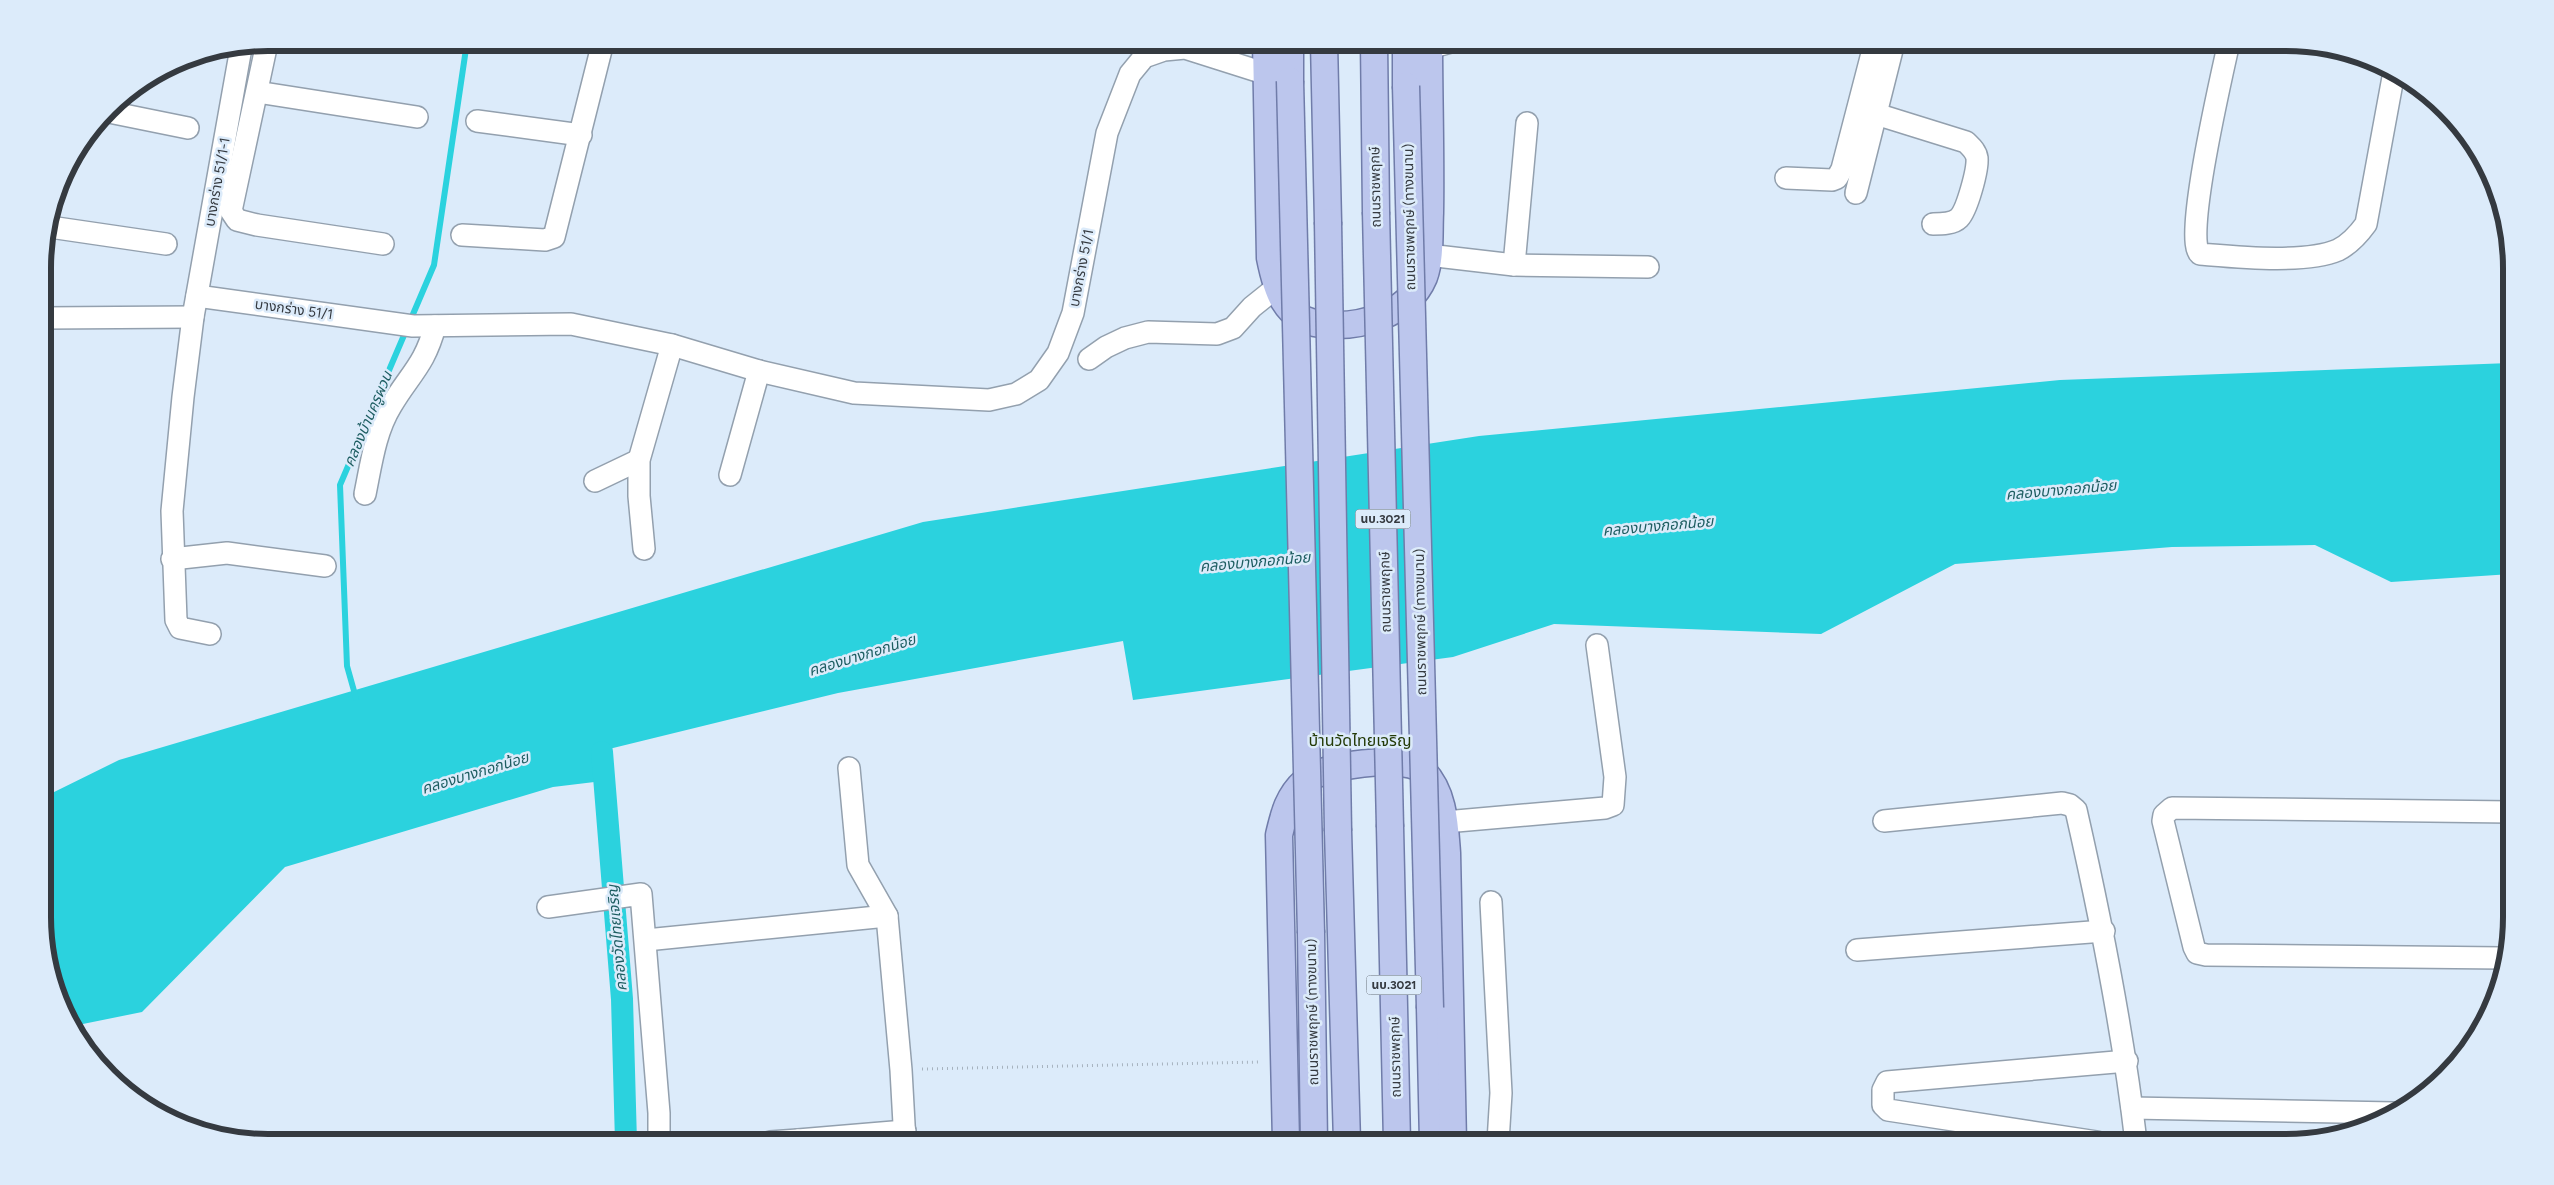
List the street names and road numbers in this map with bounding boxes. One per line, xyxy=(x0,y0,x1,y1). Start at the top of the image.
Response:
street label: บางกร่าง 51/1-1 xyxy=(201,136,234,228)
street label: ถนนราชพฤกษ์ (ทางขนาน) xyxy=(1400,143,1419,291)
street label: ถนนราชพฤกษ์ xyxy=(1366,146,1385,228)
street label: บางกร่าง 51/1 xyxy=(1066,228,1097,308)
street label: บางกร่าง 51/1 xyxy=(254,296,334,323)
road number: นบ.3021 xyxy=(1356,509,1410,528)
street label: ถนนราชพฤกษ์ (ทางขนาน) xyxy=(1411,548,1430,696)
street label: ถนนราชพฤกษ์ xyxy=(1376,551,1395,633)
street label: ถนนราชพฤกษ์ (ทางขนาน) xyxy=(1303,938,1322,1086)
road number: นบ.3021 xyxy=(1366,976,1422,994)
street label: ถนนราชพฤกษ์ xyxy=(1386,1016,1405,1098)

